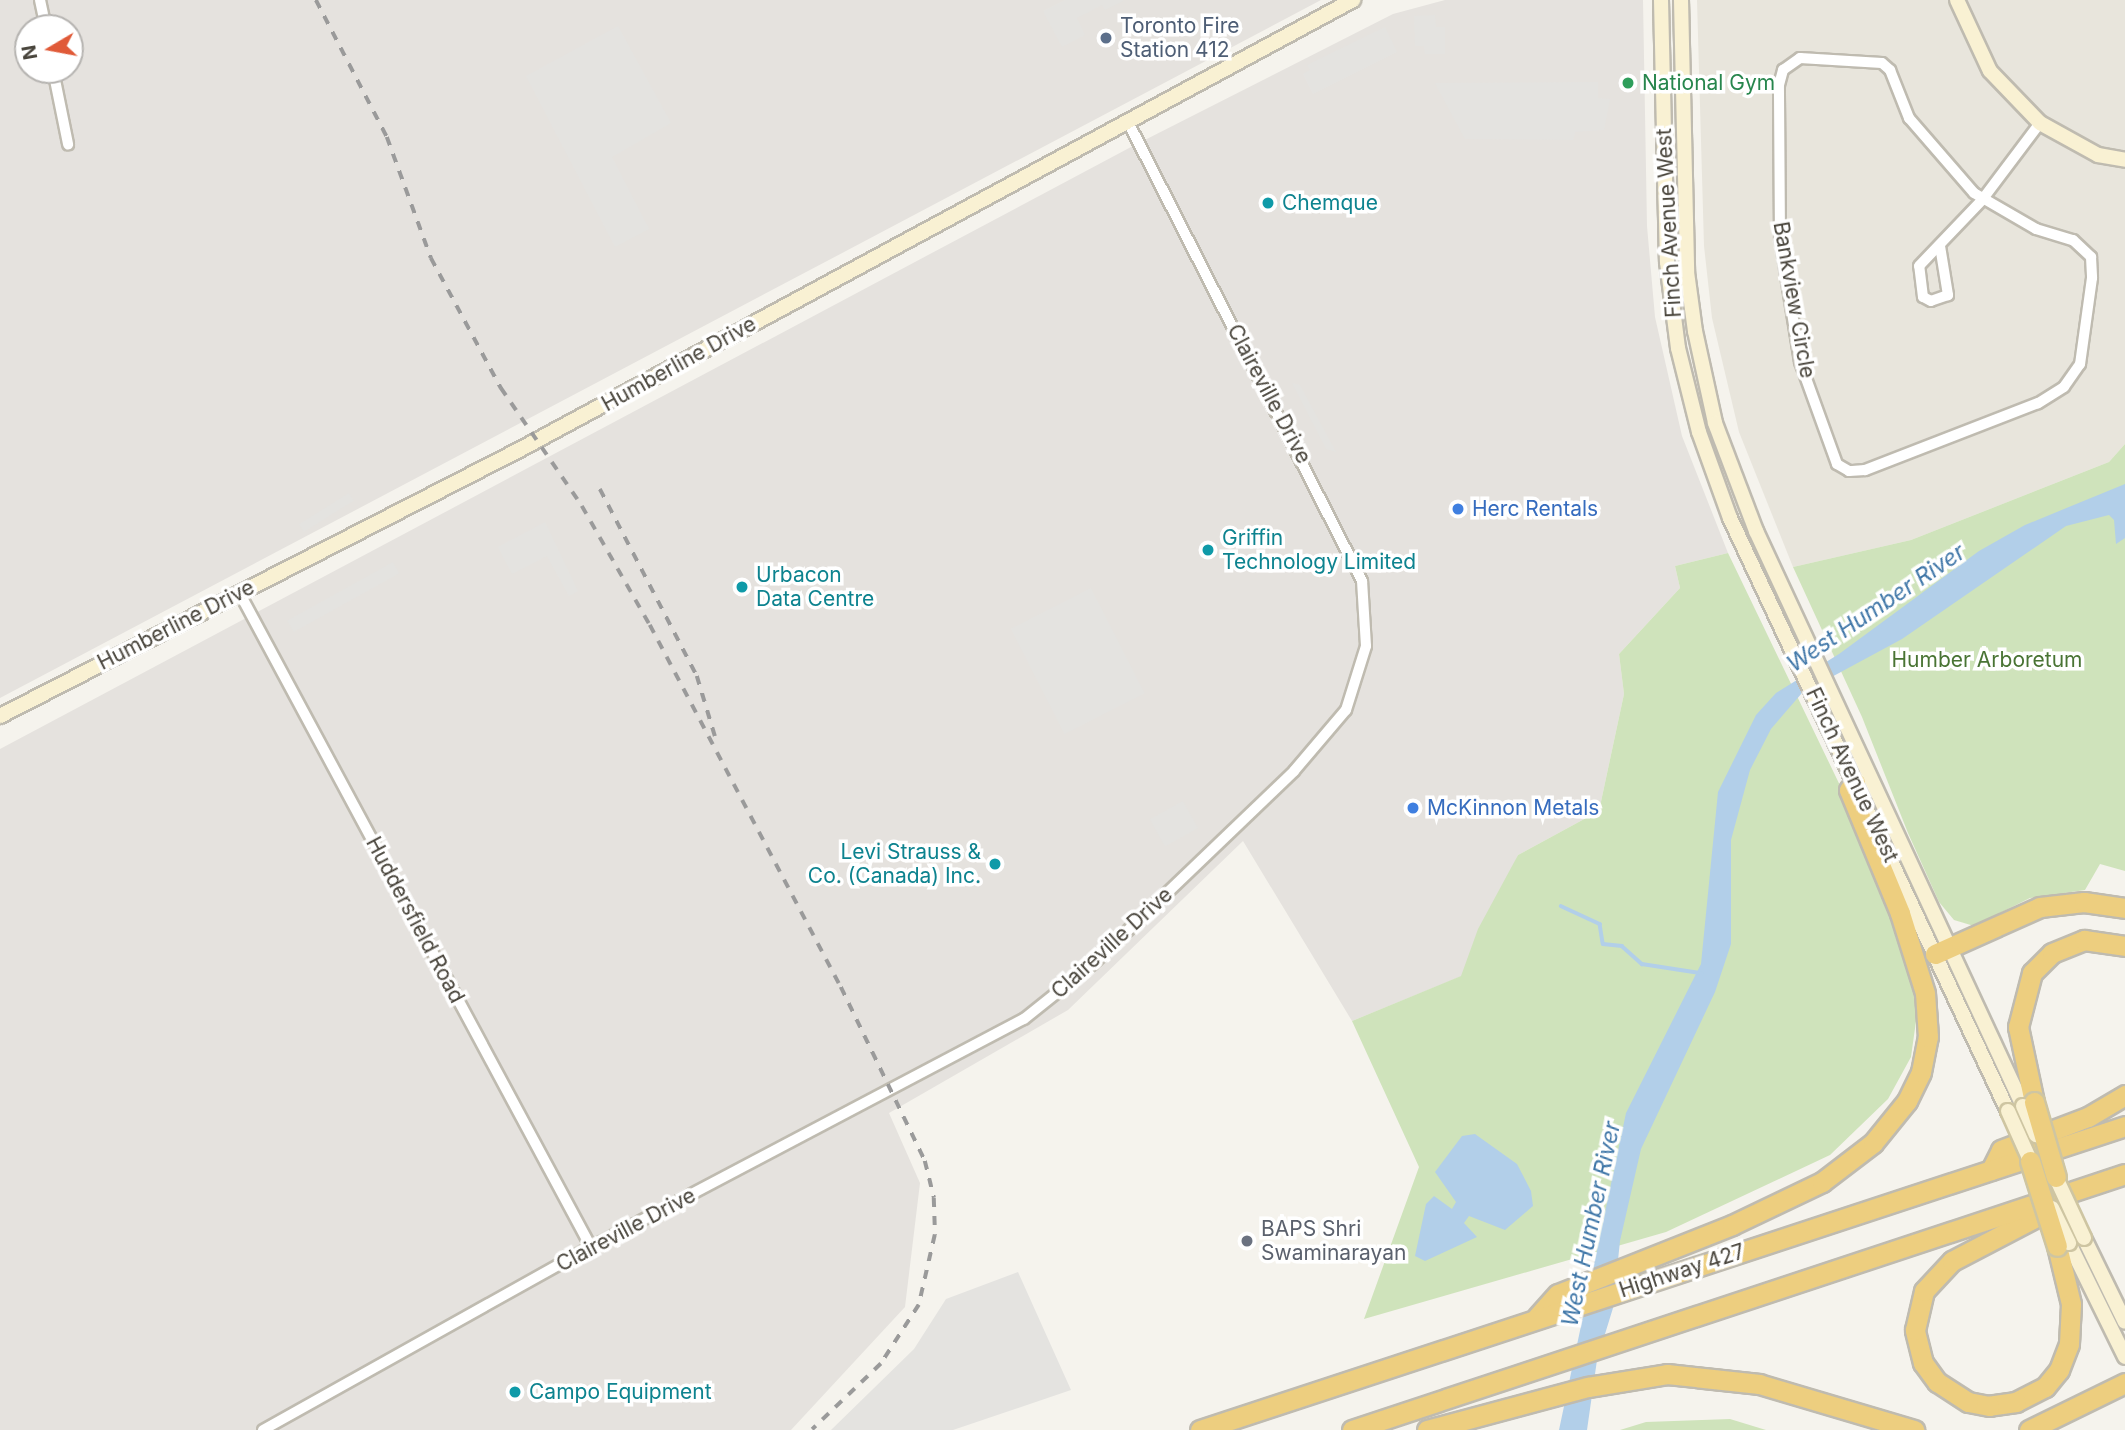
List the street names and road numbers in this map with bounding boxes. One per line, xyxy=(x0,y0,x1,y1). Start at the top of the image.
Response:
street label: Finch Avenue West xyxy=(1651,128,1687,318)
street label: Bankview Circle xyxy=(1768,220,1820,380)
street label: Humberline Drive xyxy=(597,311,761,417)
street label: Claireville Drive xyxy=(1222,320,1316,468)
street label: Humberline Drive xyxy=(93,575,259,675)
street label: Finch Avenue West xyxy=(1800,684,1904,866)
street label: Huddersfield Road xyxy=(361,833,469,1007)
street label: Claireville Drive xyxy=(1046,882,1178,1004)
street label: Claireville Drive xyxy=(552,1183,700,1277)
street label: Highway 427 xyxy=(1616,1239,1748,1303)

